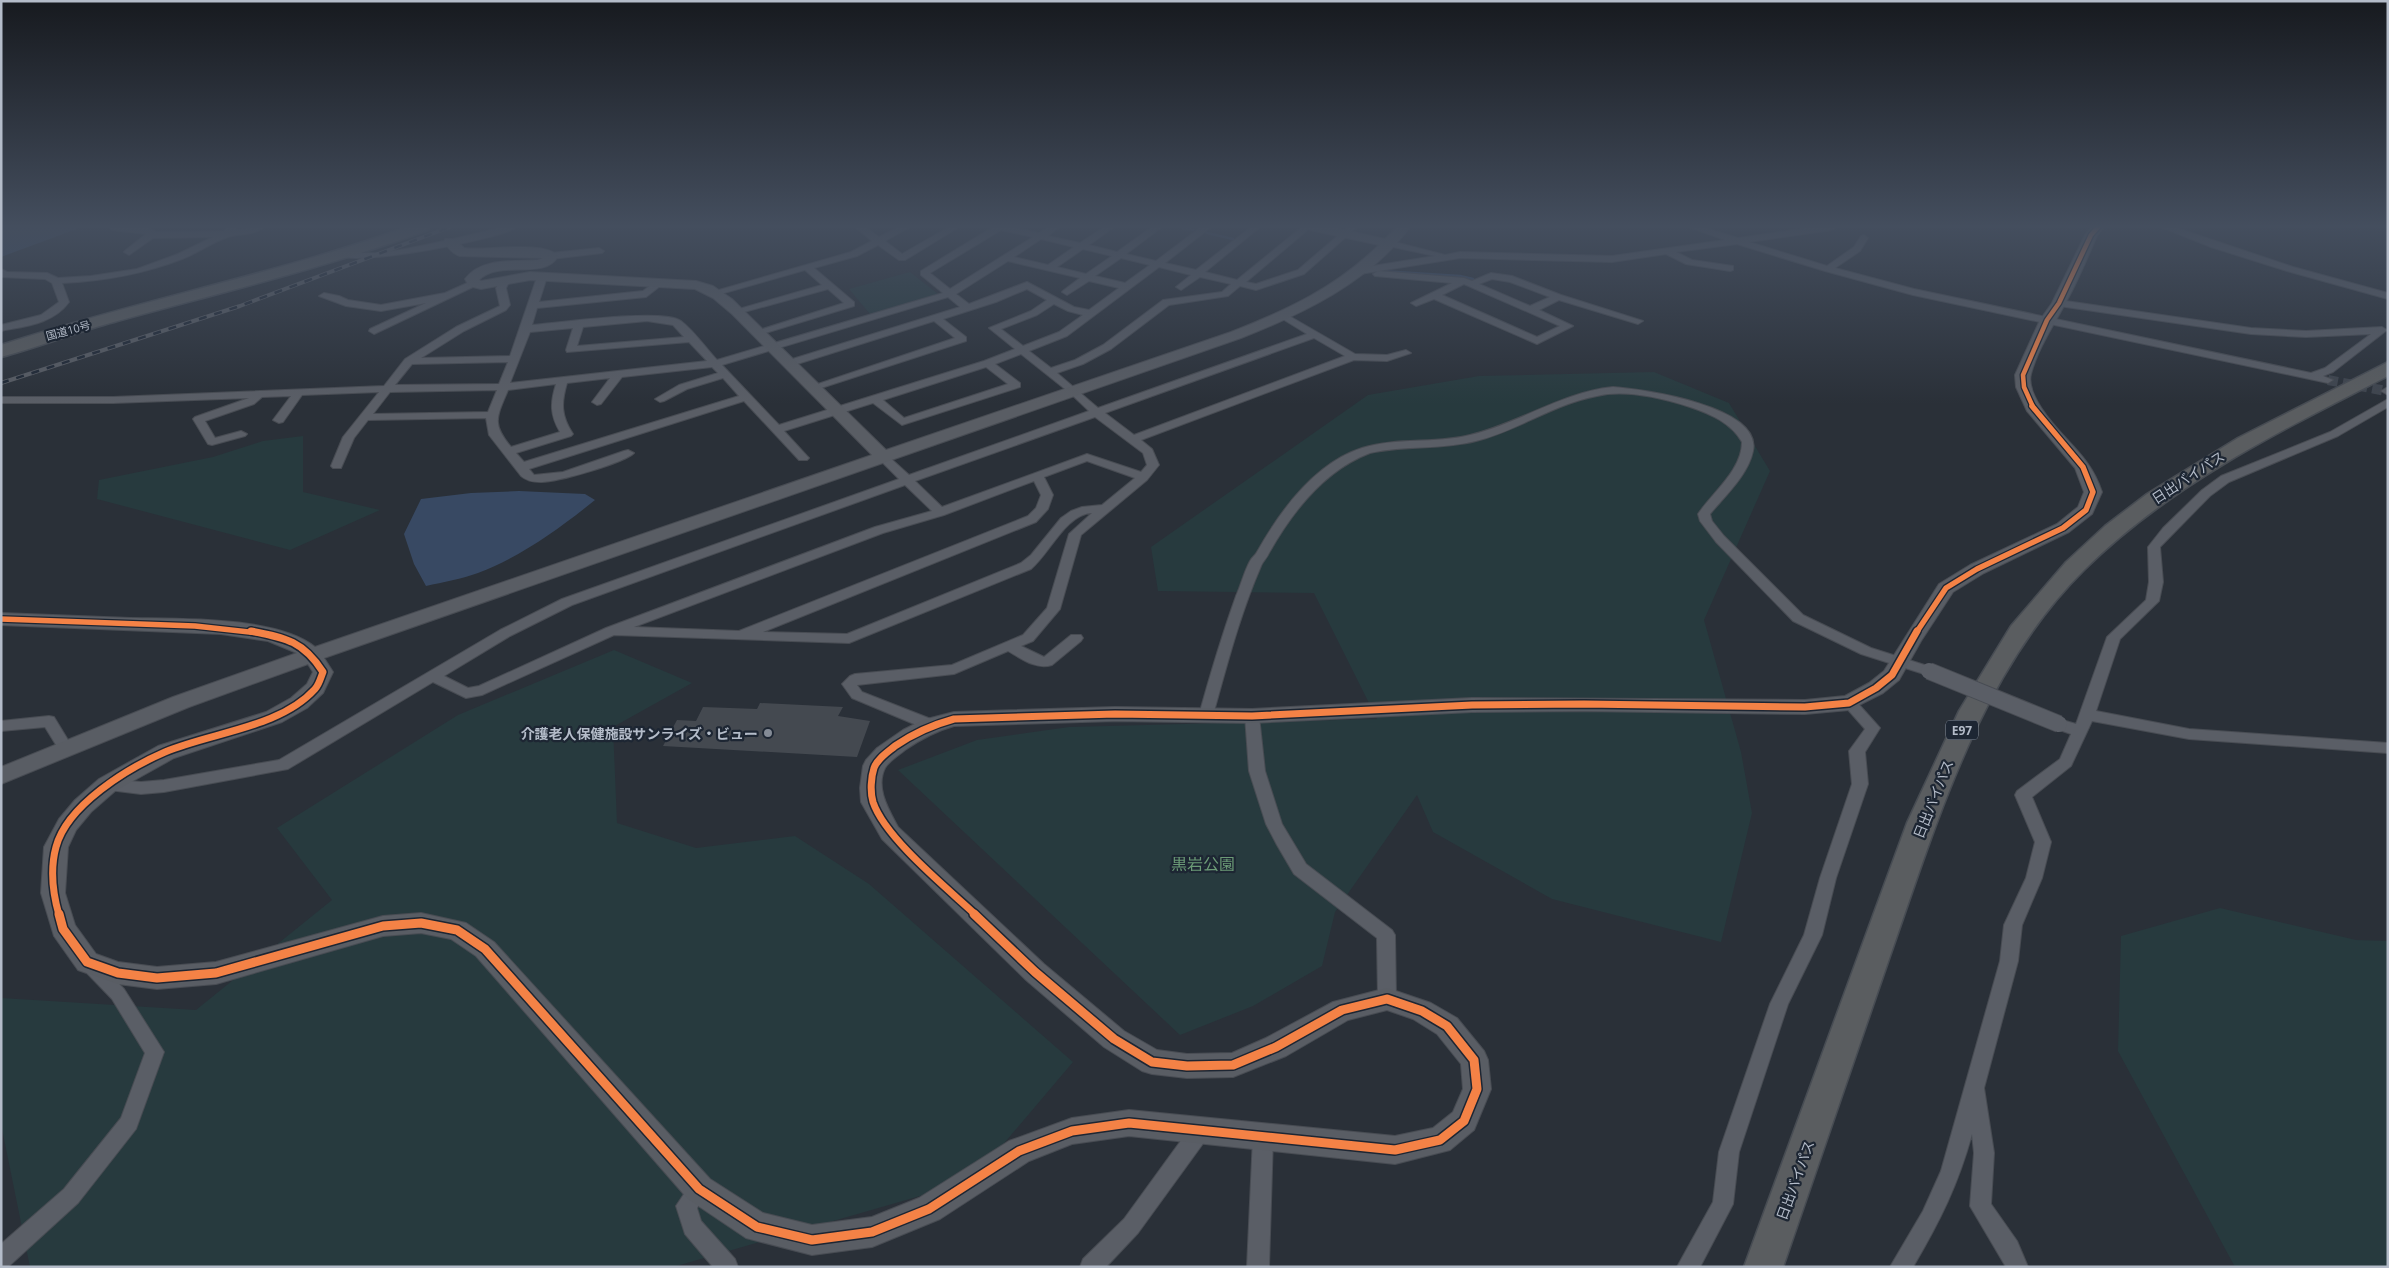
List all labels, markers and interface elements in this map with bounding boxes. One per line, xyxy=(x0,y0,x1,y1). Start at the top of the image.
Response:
street label: 国道10号 xyxy=(44,317,92,343)
street label: 日出バイパス xyxy=(2148,446,2228,508)
road number: E97 xyxy=(1946,720,1978,740)
place label: 介護老人保健施設サンライズ・ビュー xyxy=(520,724,758,743)
marker: 介護老人保健施設サンライズ・ビュー xyxy=(762,727,774,739)
street label: 日出バイパス xyxy=(1909,757,1957,841)
park label: 黒岩公園 xyxy=(1171,853,1235,875)
street label: 日出バイパス xyxy=(1772,1137,1818,1223)

